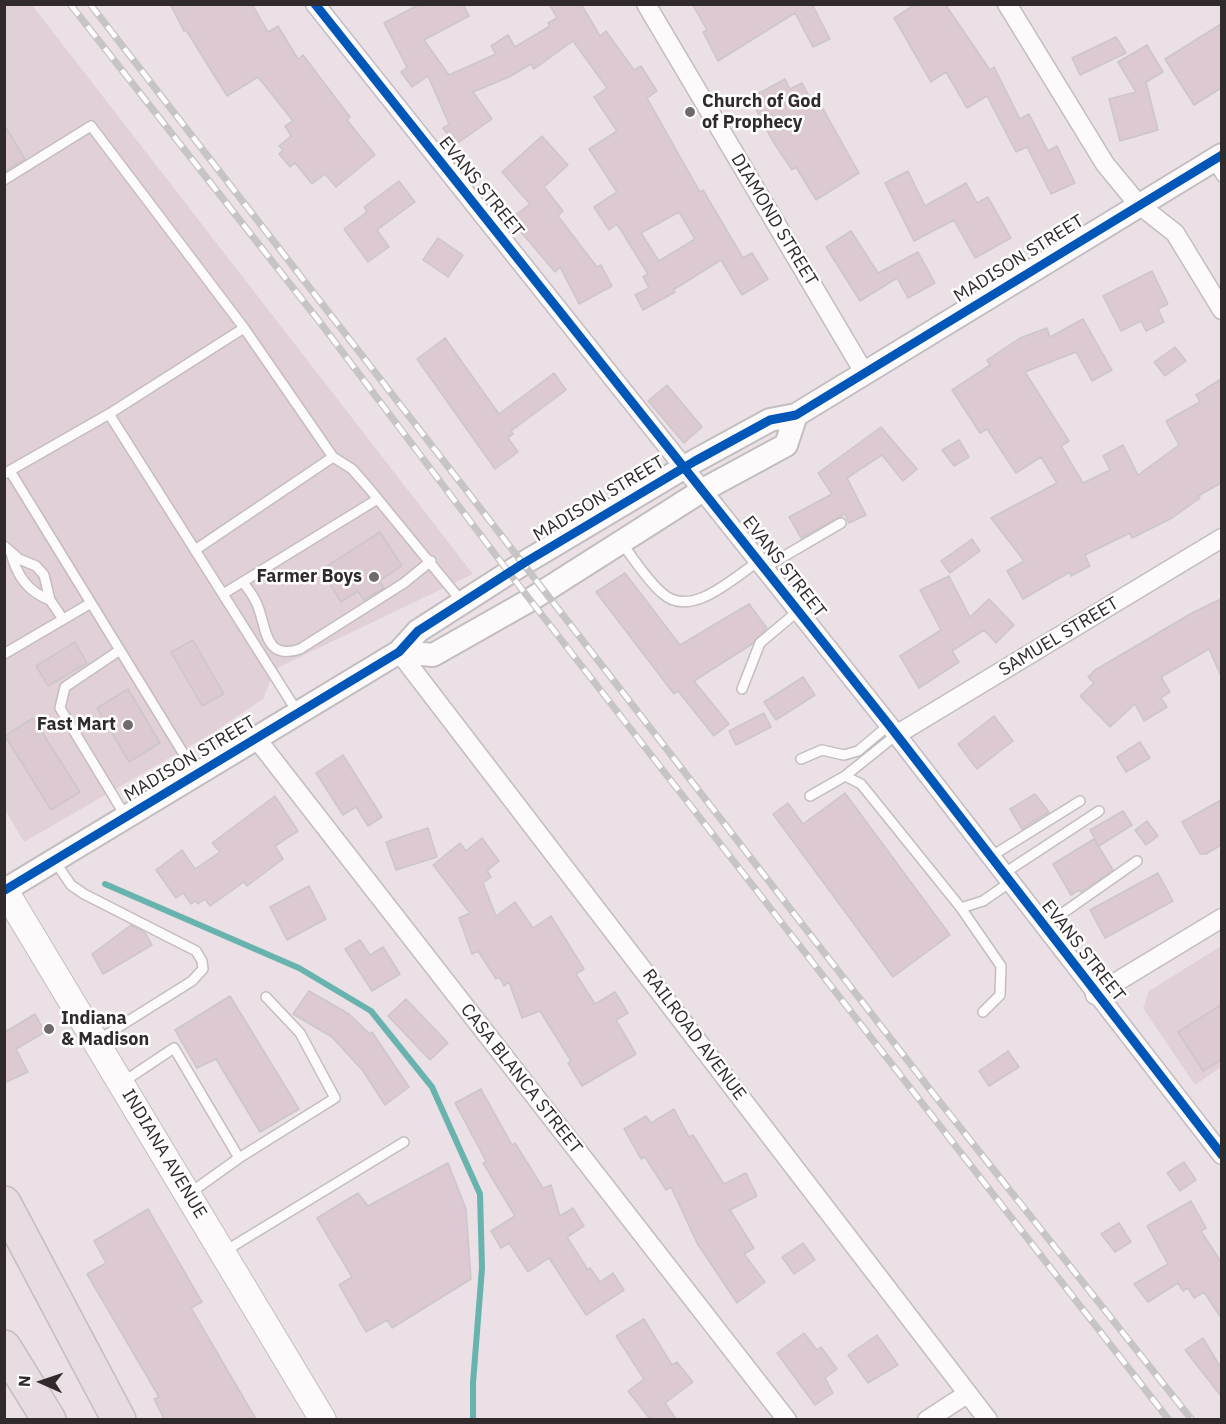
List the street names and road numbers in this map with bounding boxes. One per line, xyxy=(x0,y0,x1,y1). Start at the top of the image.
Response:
street label: EVANS STREET xyxy=(434,132,528,242)
street label: DIAMOND STREET xyxy=(726,150,822,290)
street label: MADISON STREET xyxy=(950,210,1088,308)
street label: MADISON STREET xyxy=(530,451,668,547)
street label: EVANS STREET xyxy=(738,512,830,622)
street label: SAMUEL STREET xyxy=(995,593,1123,681)
street label: MADISON STREET xyxy=(121,711,259,807)
street label: EVANS STREET xyxy=(1037,896,1129,1006)
street label: RAILROAD AVENUE xyxy=(638,965,750,1105)
street label: CASA BLANCA STREET xyxy=(456,1000,586,1158)
street label: INDIANA AVENUE xyxy=(117,1085,211,1223)

